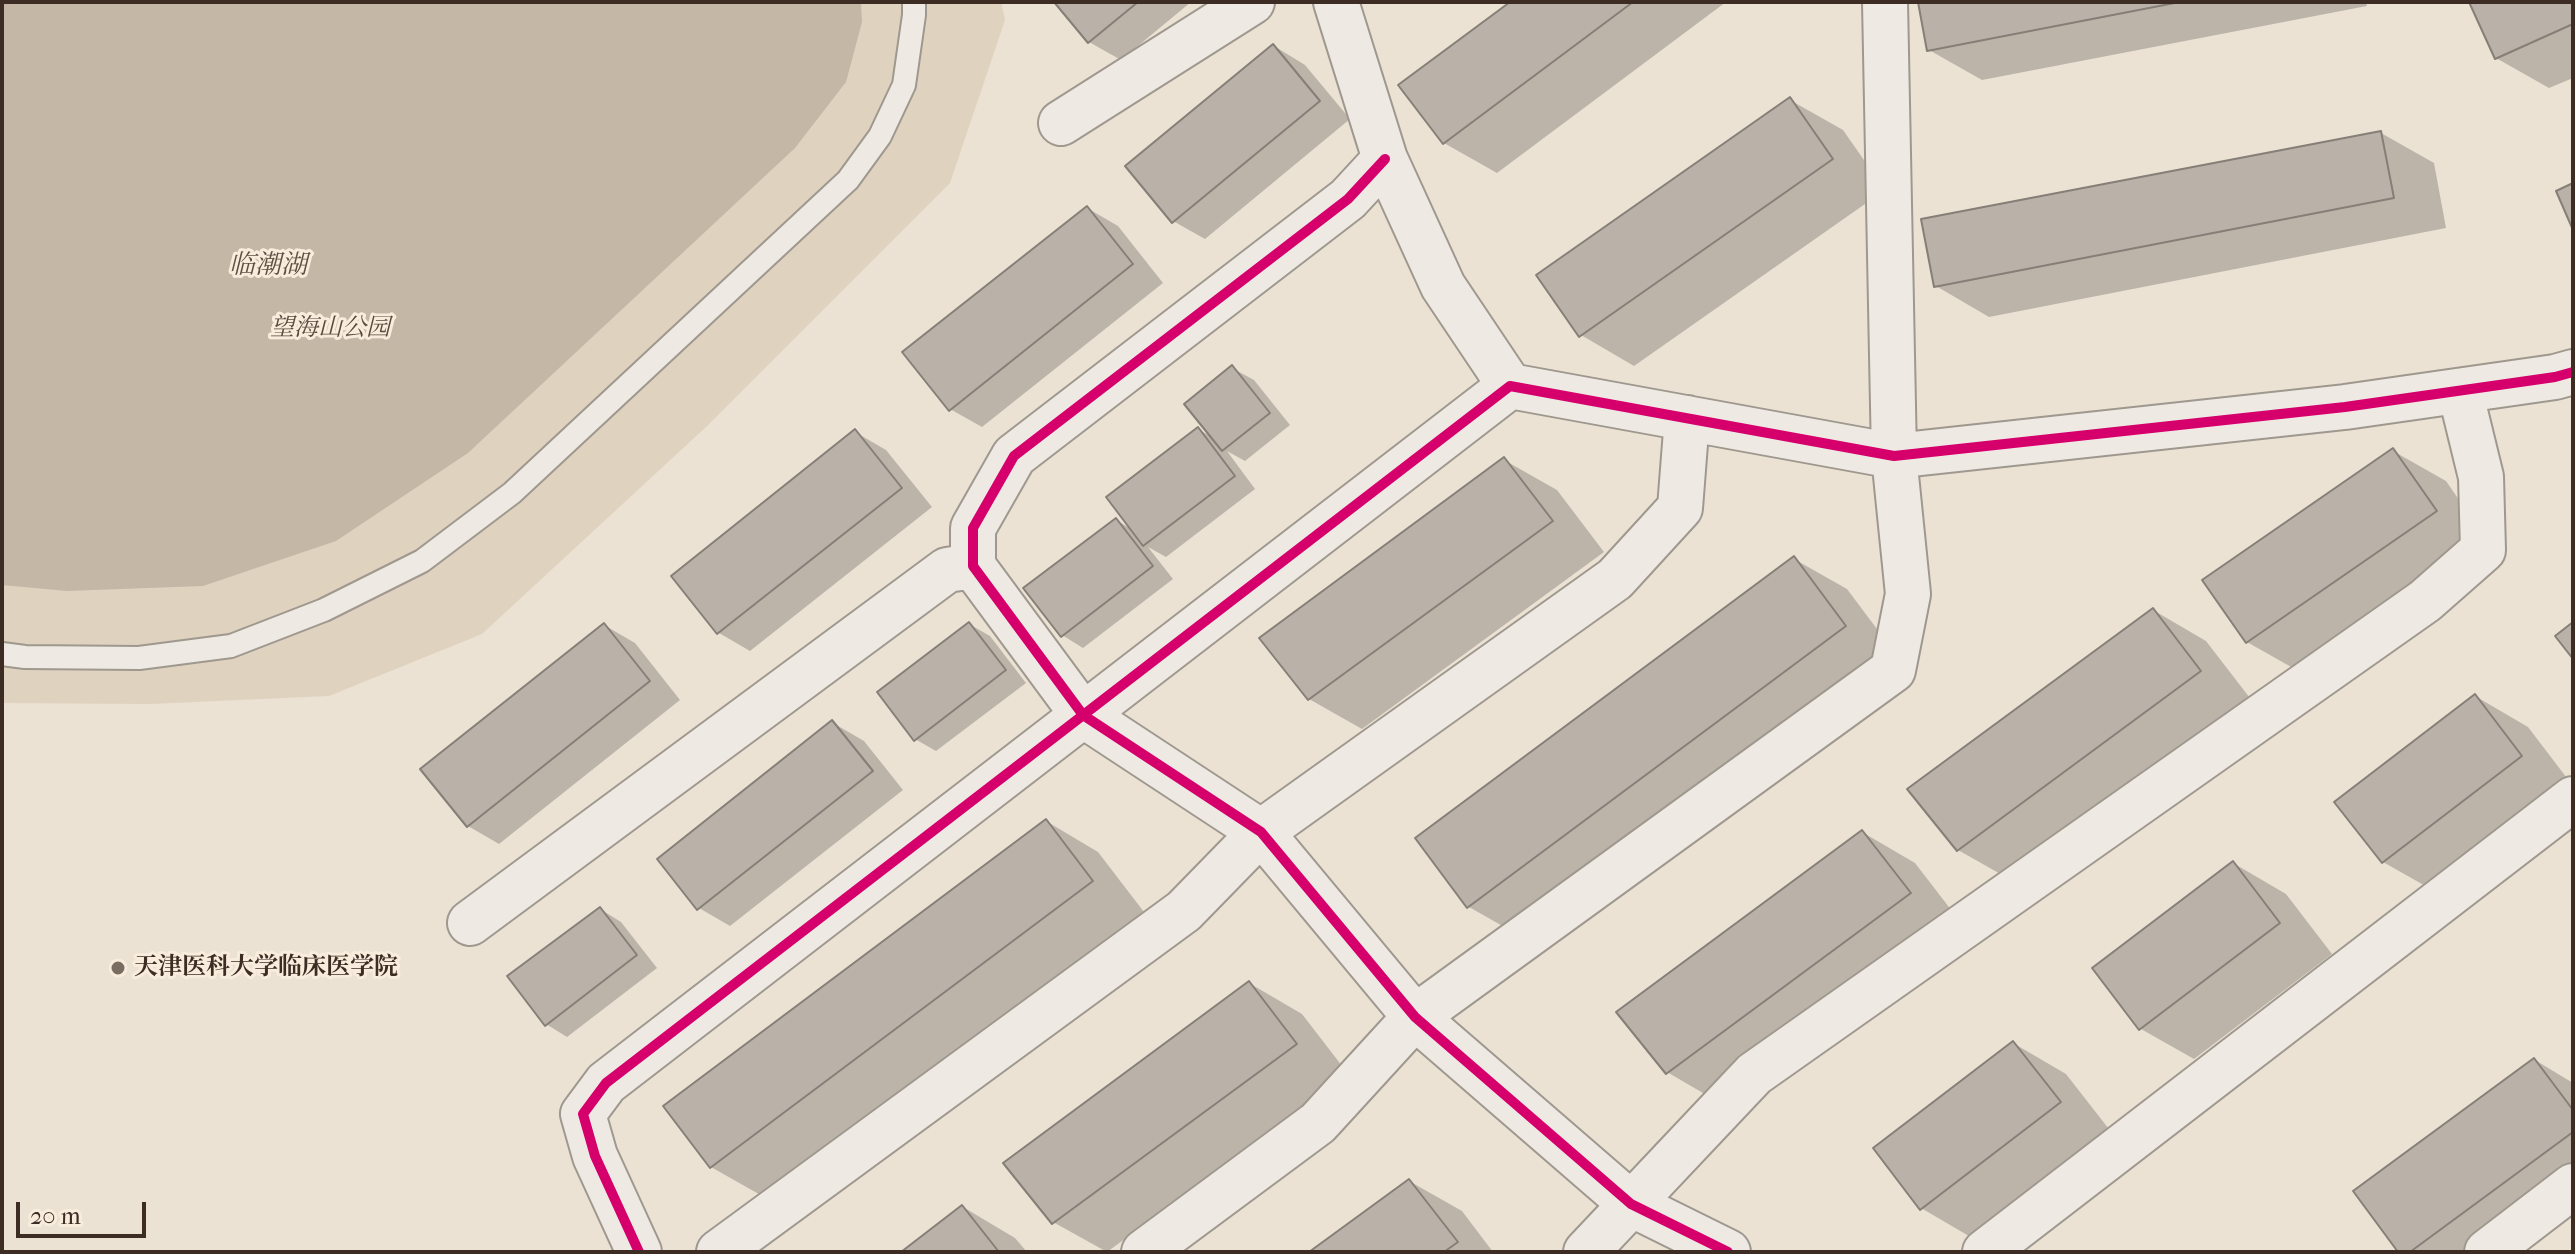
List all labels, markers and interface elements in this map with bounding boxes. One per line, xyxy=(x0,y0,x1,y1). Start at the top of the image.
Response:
water label: 临潮湖 xyxy=(229,251,307,283)
park label: 望海山公园 xyxy=(270,315,390,343)
place label: 天津医科大学临床医学院 xyxy=(134,954,398,982)
marker: 天津医科大学临床医学院 xyxy=(109,959,127,977)
scale bar xyxy=(20,1186,150,1236)
text: 20 m xyxy=(30,1202,81,1230)

